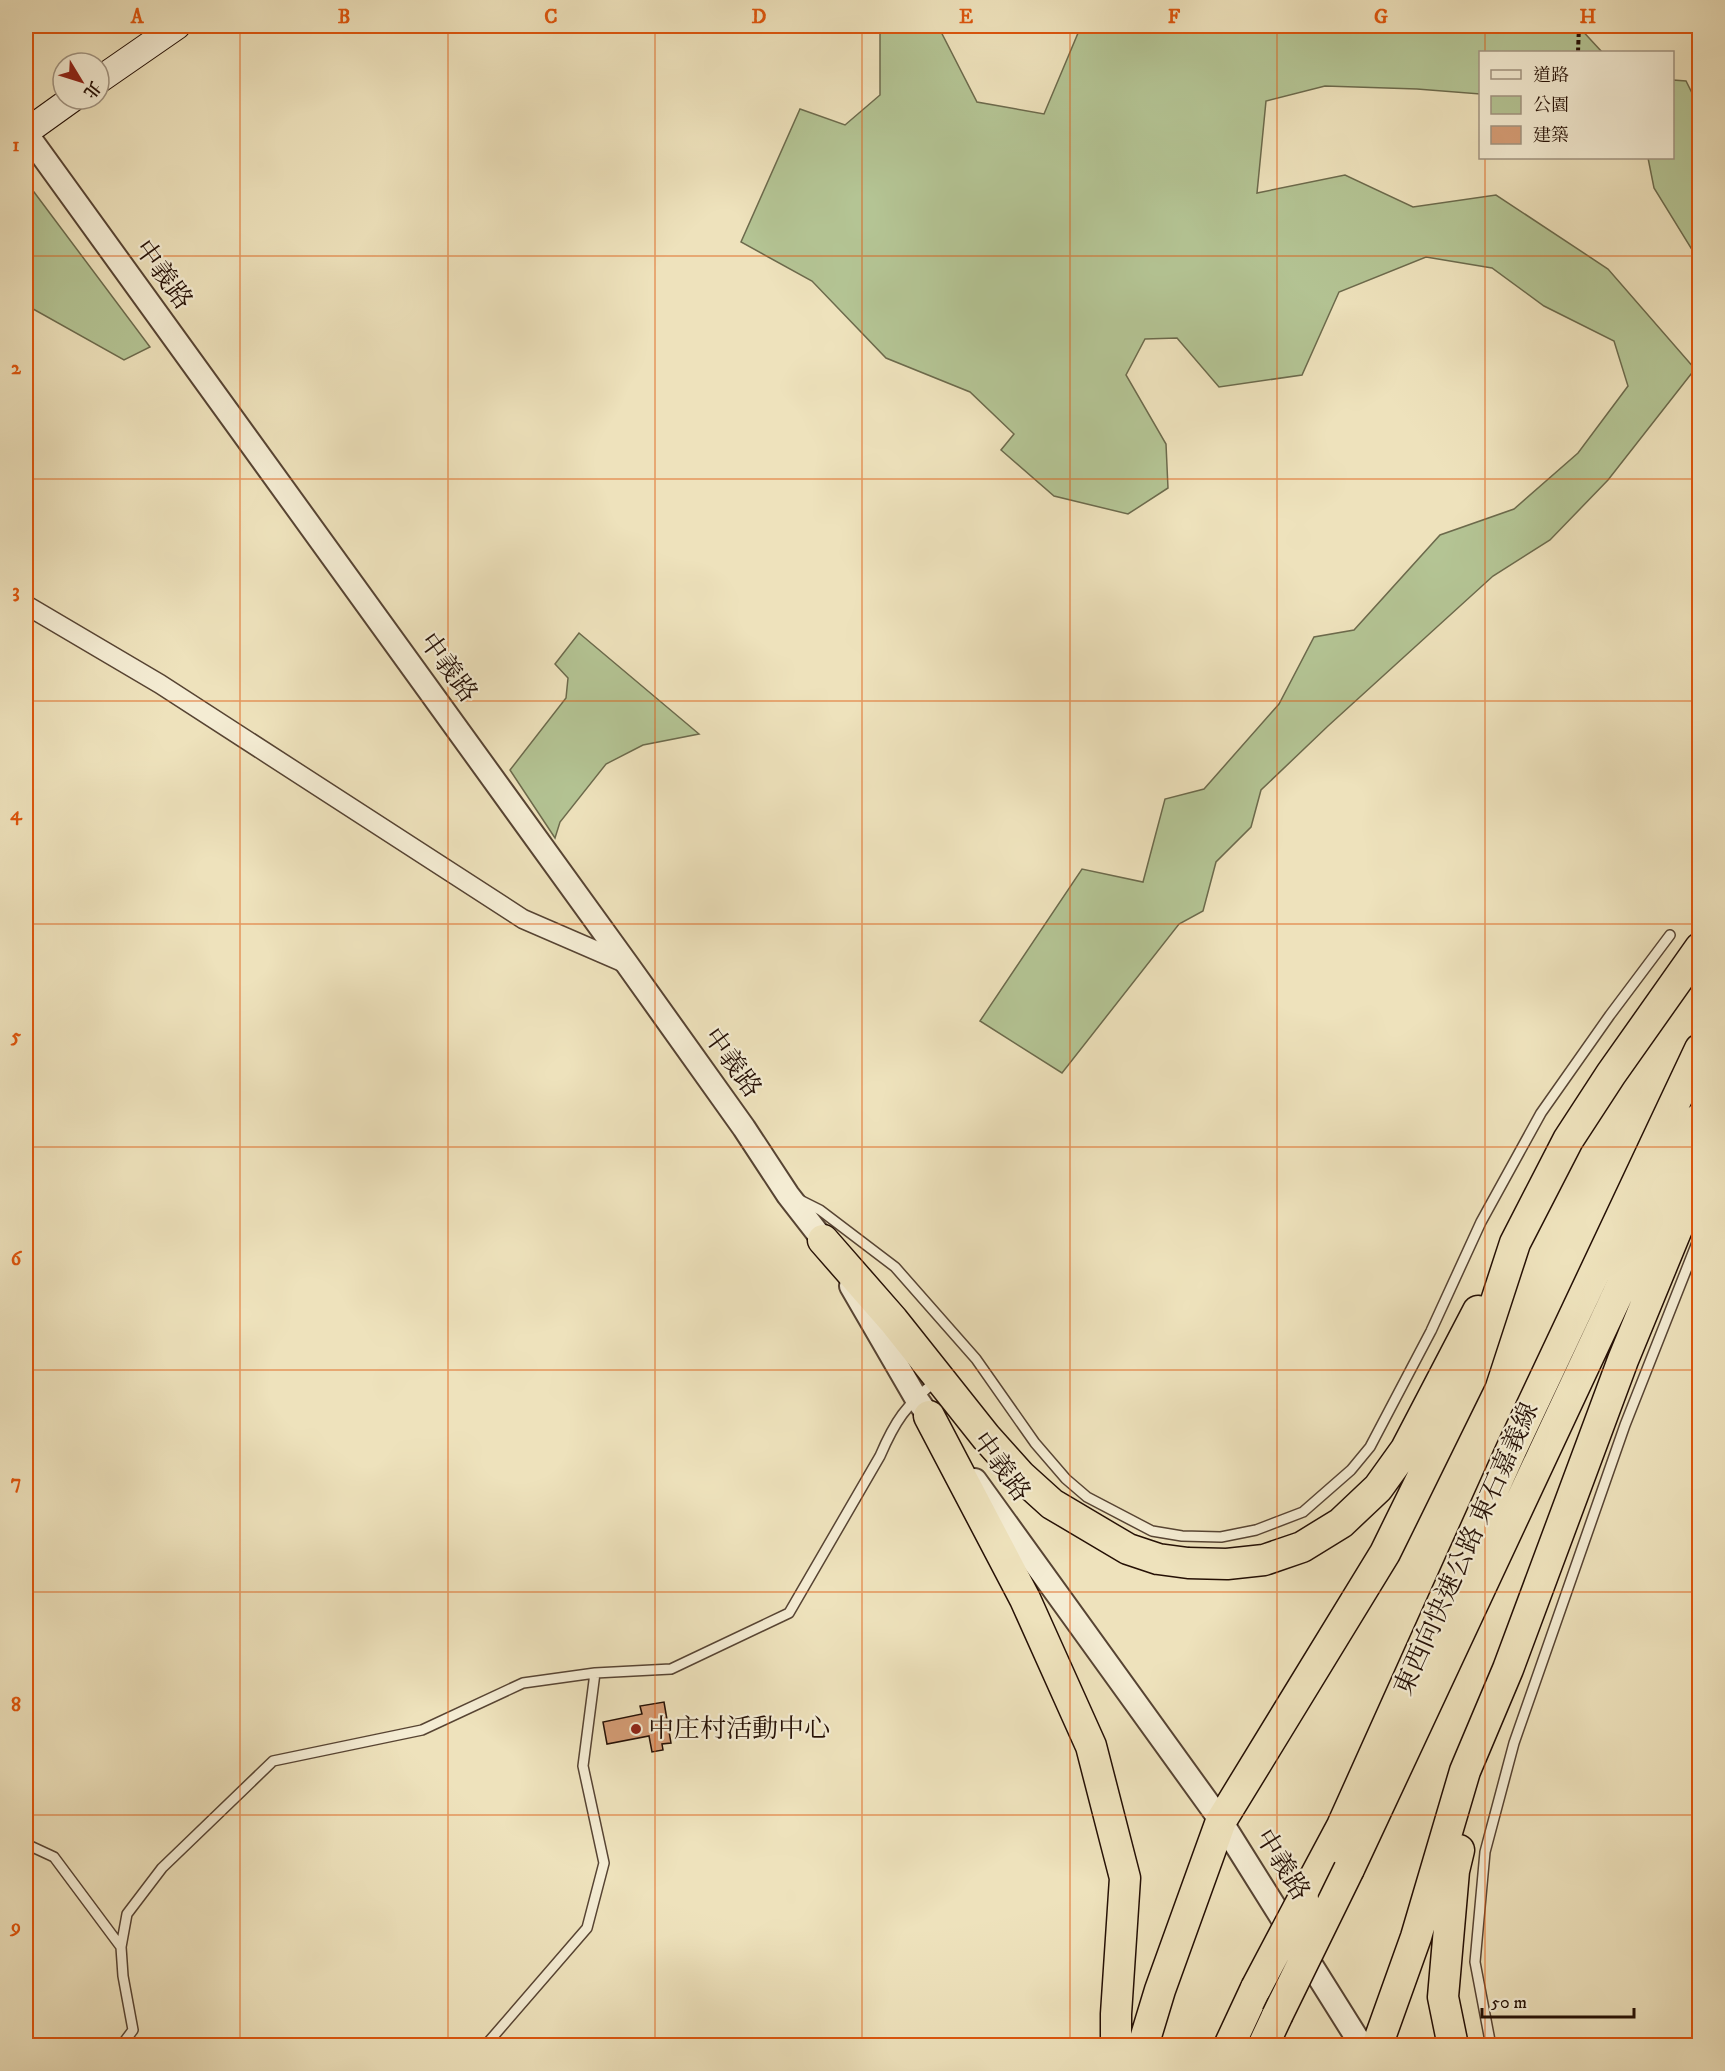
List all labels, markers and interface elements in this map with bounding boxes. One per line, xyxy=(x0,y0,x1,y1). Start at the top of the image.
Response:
text: A xyxy=(130,5,145,30)
text: B xyxy=(338,5,350,30)
text: C xyxy=(544,5,558,30)
text: D xyxy=(752,5,767,30)
text: E xyxy=(959,5,973,30)
text: F xyxy=(1168,5,1181,30)
text: G xyxy=(1374,5,1388,30)
text: H xyxy=(1580,5,1597,30)
north arrow xyxy=(51,51,111,111)
legend xyxy=(1479,51,1674,159)
text: 道路 xyxy=(1533,65,1569,87)
text: 北 xyxy=(79,77,105,102)
text: 公園 xyxy=(1533,95,1569,117)
text: 建築 xyxy=(1533,125,1569,147)
text: 1 xyxy=(12,133,20,158)
street label: 中義路 xyxy=(127,234,199,316)
text: 2 xyxy=(11,356,22,381)
text: 3 xyxy=(12,579,20,604)
street label: 中義路 xyxy=(412,627,484,709)
text: 4 xyxy=(10,802,23,827)
street label: 中義路 xyxy=(696,1022,768,1104)
text: 5 xyxy=(10,1024,21,1049)
text: 6 xyxy=(11,1247,23,1272)
street label: 東西向快速公路 東石嘉義線 xyxy=(1387,1397,1547,1701)
street label: 中義路 xyxy=(965,1426,1037,1508)
text: 7 xyxy=(11,1470,21,1495)
text: 8 xyxy=(11,1693,21,1718)
place label: 中庄村活動中心 xyxy=(648,1713,830,1746)
marker: 中庄村活動中心 xyxy=(629,1722,643,1736)
street label: 中義路 xyxy=(1247,1823,1317,1907)
text: 9 xyxy=(9,1915,21,1940)
scale bar xyxy=(1482,1981,1634,2019)
text: 50 m xyxy=(1491,1992,1527,2014)

